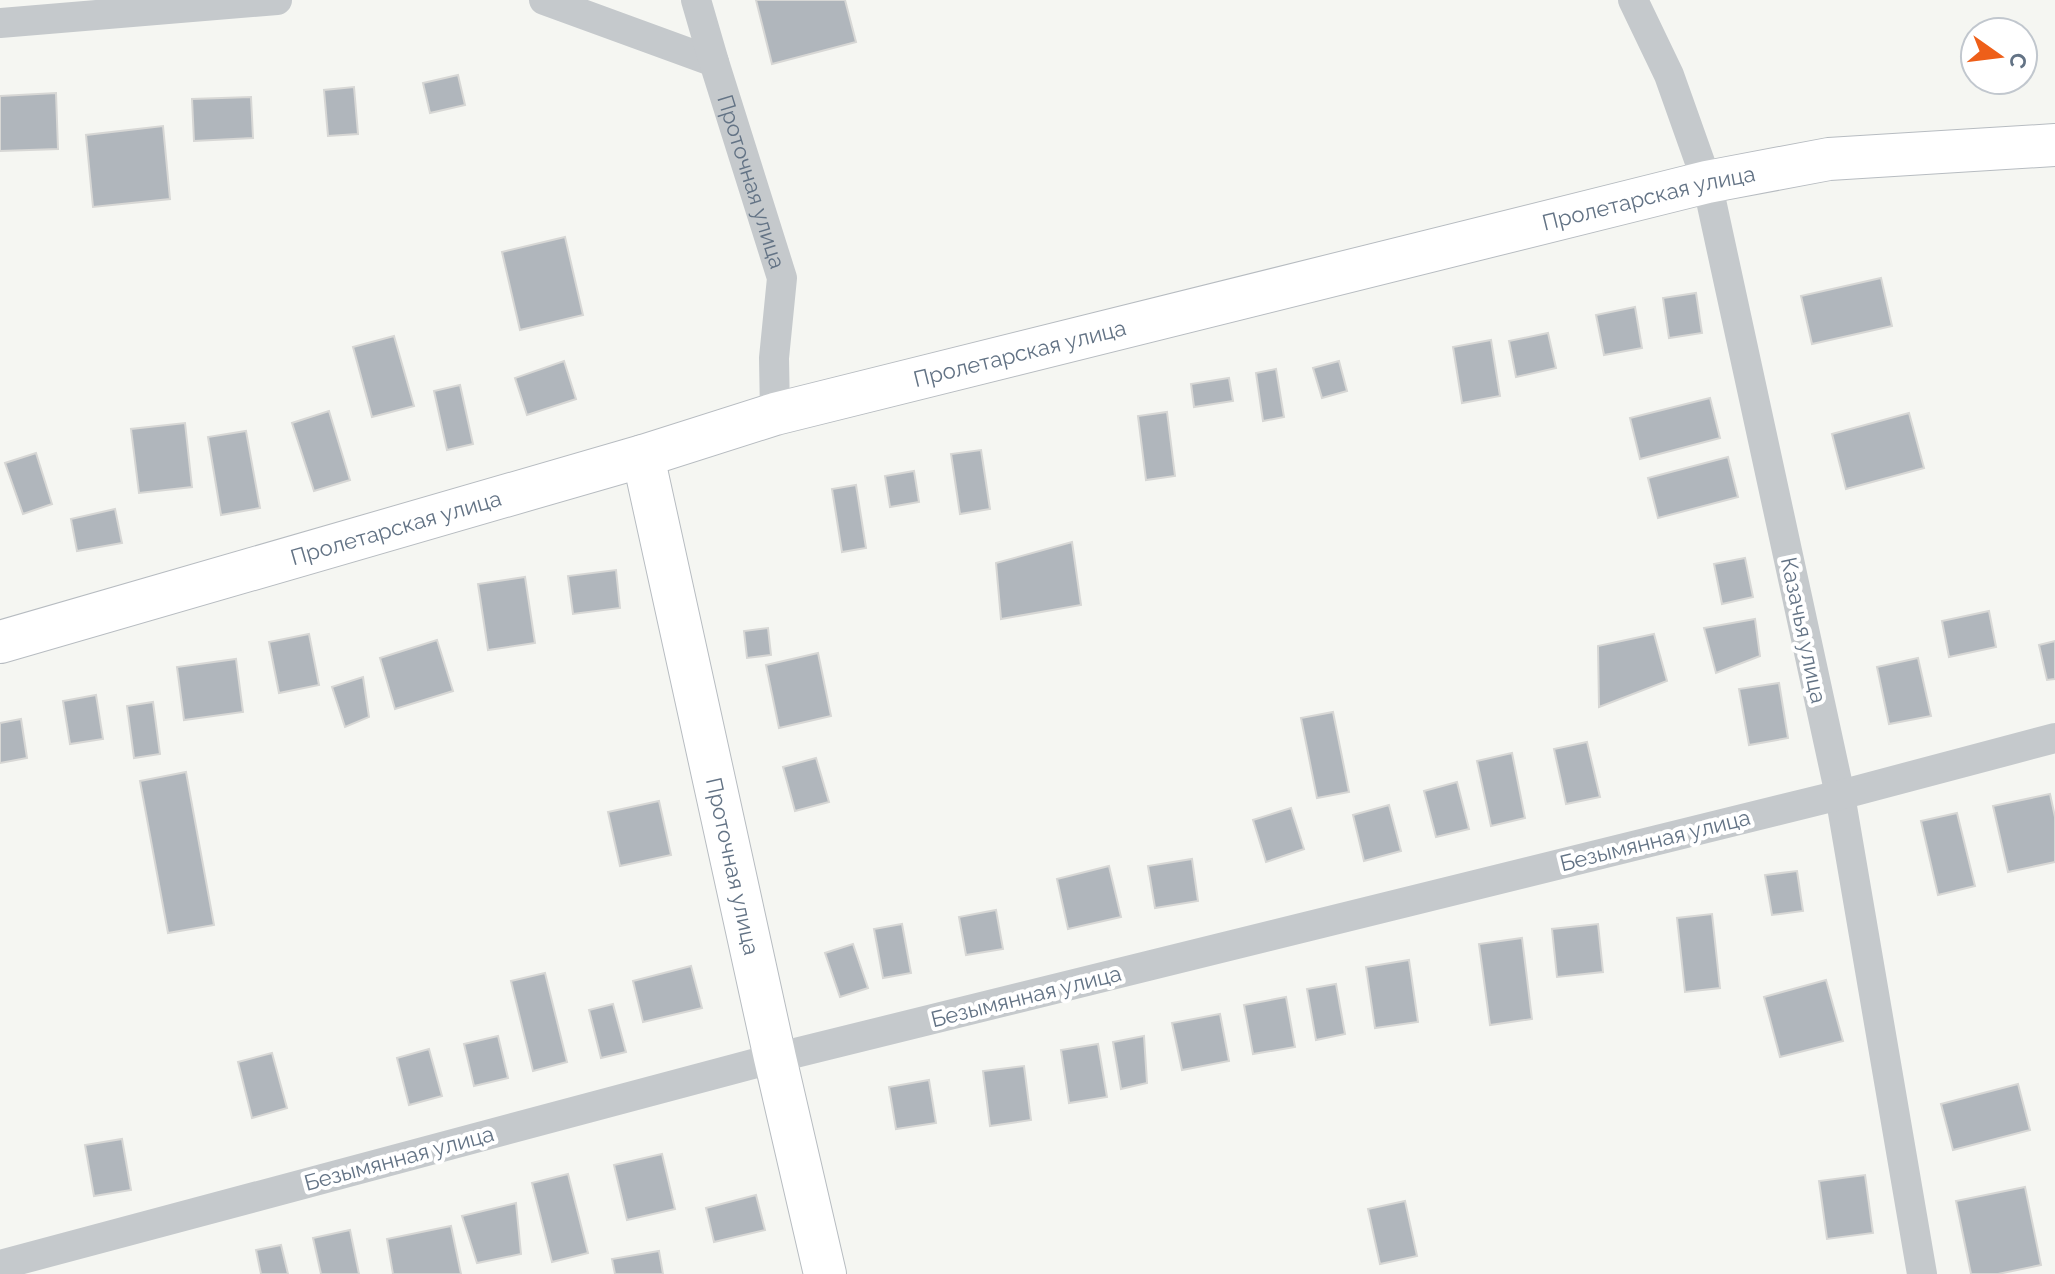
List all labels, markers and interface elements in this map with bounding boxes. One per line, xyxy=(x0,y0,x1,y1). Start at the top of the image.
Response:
north arrow xyxy=(1959,16,2039,96)
text: С xyxy=(2004,50,2033,71)
street label: Проточная улица xyxy=(712,91,791,272)
street label: Пролетарская улица xyxy=(1540,160,1757,236)
street label: Пролетарская улица xyxy=(911,314,1129,392)
street label: Пролетарская улица xyxy=(287,485,504,570)
street label: Казачья улица xyxy=(1776,555,1832,705)
street label: Проточная улица xyxy=(701,775,765,957)
street label: Безымянная улица xyxy=(1557,804,1753,876)
street label: Безымянная улица xyxy=(928,960,1124,1032)
street label: Безымянная улица xyxy=(301,1120,497,1196)

